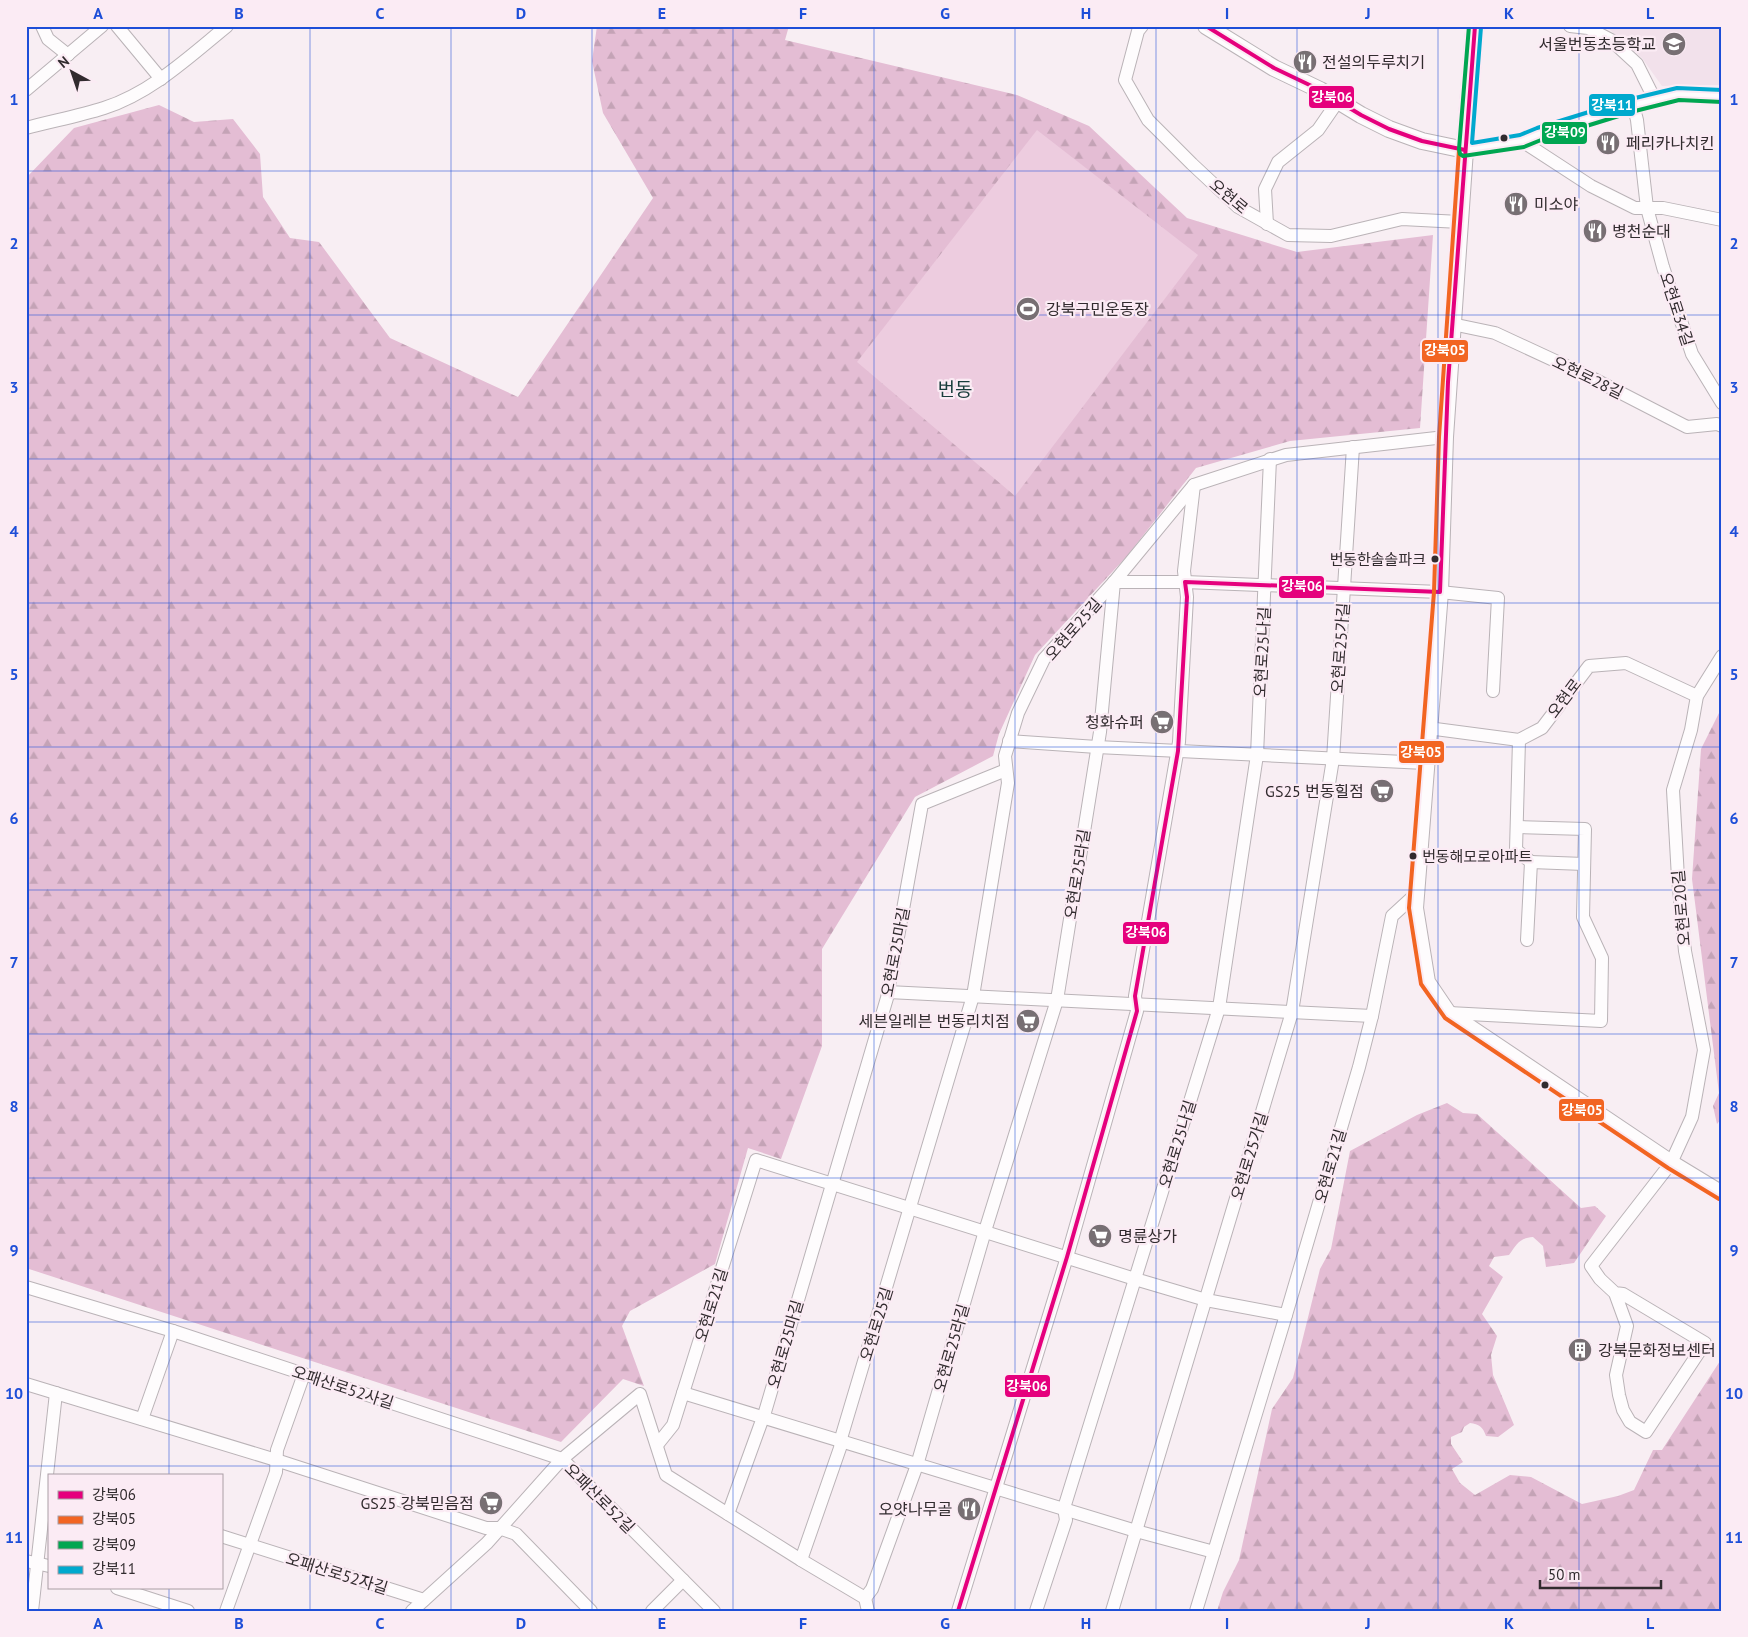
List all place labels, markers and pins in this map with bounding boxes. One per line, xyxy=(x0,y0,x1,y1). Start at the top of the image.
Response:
school or university icon: 서울번동초등학교 xyxy=(1661,31,1687,57)
place label: 서울번동초등학교 xyxy=(1538,34,1656,54)
restaurant icon: 전설의두루치기 xyxy=(1292,49,1318,75)
place label: 전설의두루치기 xyxy=(1322,52,1425,72)
restaurant icon: 페리카나치킨 xyxy=(1595,130,1621,156)
unlabelled marker xyxy=(1499,133,1509,143)
place label: 페리카나치킨 xyxy=(1626,133,1714,153)
restaurant icon: 미소야 xyxy=(1503,191,1529,217)
place label: 미소야 xyxy=(1534,194,1578,214)
restaurant icon: 병천순대 xyxy=(1582,218,1608,244)
place label: 병천순대 xyxy=(1612,221,1671,241)
sports icon: 강북구민운동장 xyxy=(1015,296,1041,322)
place label: 강북구민운동장 xyxy=(1046,299,1149,319)
place label: 번동한솔솔파크 xyxy=(1329,550,1426,569)
marker: 번동한솔솔파크 xyxy=(1430,554,1440,564)
supermarket icon: 청화슈퍼 xyxy=(1149,709,1175,735)
place label: 청화슈퍼 xyxy=(1085,712,1144,732)
supermarket icon: GS25 번동힐점 xyxy=(1369,778,1395,804)
place label: GS25 번동힐점 xyxy=(1265,781,1364,801)
place label: 번동해모로아파트 xyxy=(1422,847,1533,866)
marker: 번동해모로아파트 xyxy=(1408,851,1418,861)
supermarket icon: 세븐일레븐 번동리치점 xyxy=(1015,1008,1041,1034)
place label: 세븐일레븐 번동리치점 xyxy=(859,1011,1010,1031)
unlabelled marker xyxy=(1540,1080,1550,1090)
supermarket icon: 명륜상가 xyxy=(1087,1223,1113,1249)
place label: 명륜상가 xyxy=(1118,1226,1177,1246)
building icon: 강북문화정보센터 xyxy=(1567,1337,1593,1363)
place label: 강북문화정보센터 xyxy=(1598,1340,1716,1360)
supermarket icon: GS25 강북믿음점 xyxy=(478,1490,504,1516)
place label: GS25 강북믿음점 xyxy=(360,1493,474,1513)
restaurant icon: 오얏나무골 xyxy=(956,1496,982,1522)
place label: 오얏나무골 xyxy=(878,1499,952,1519)

